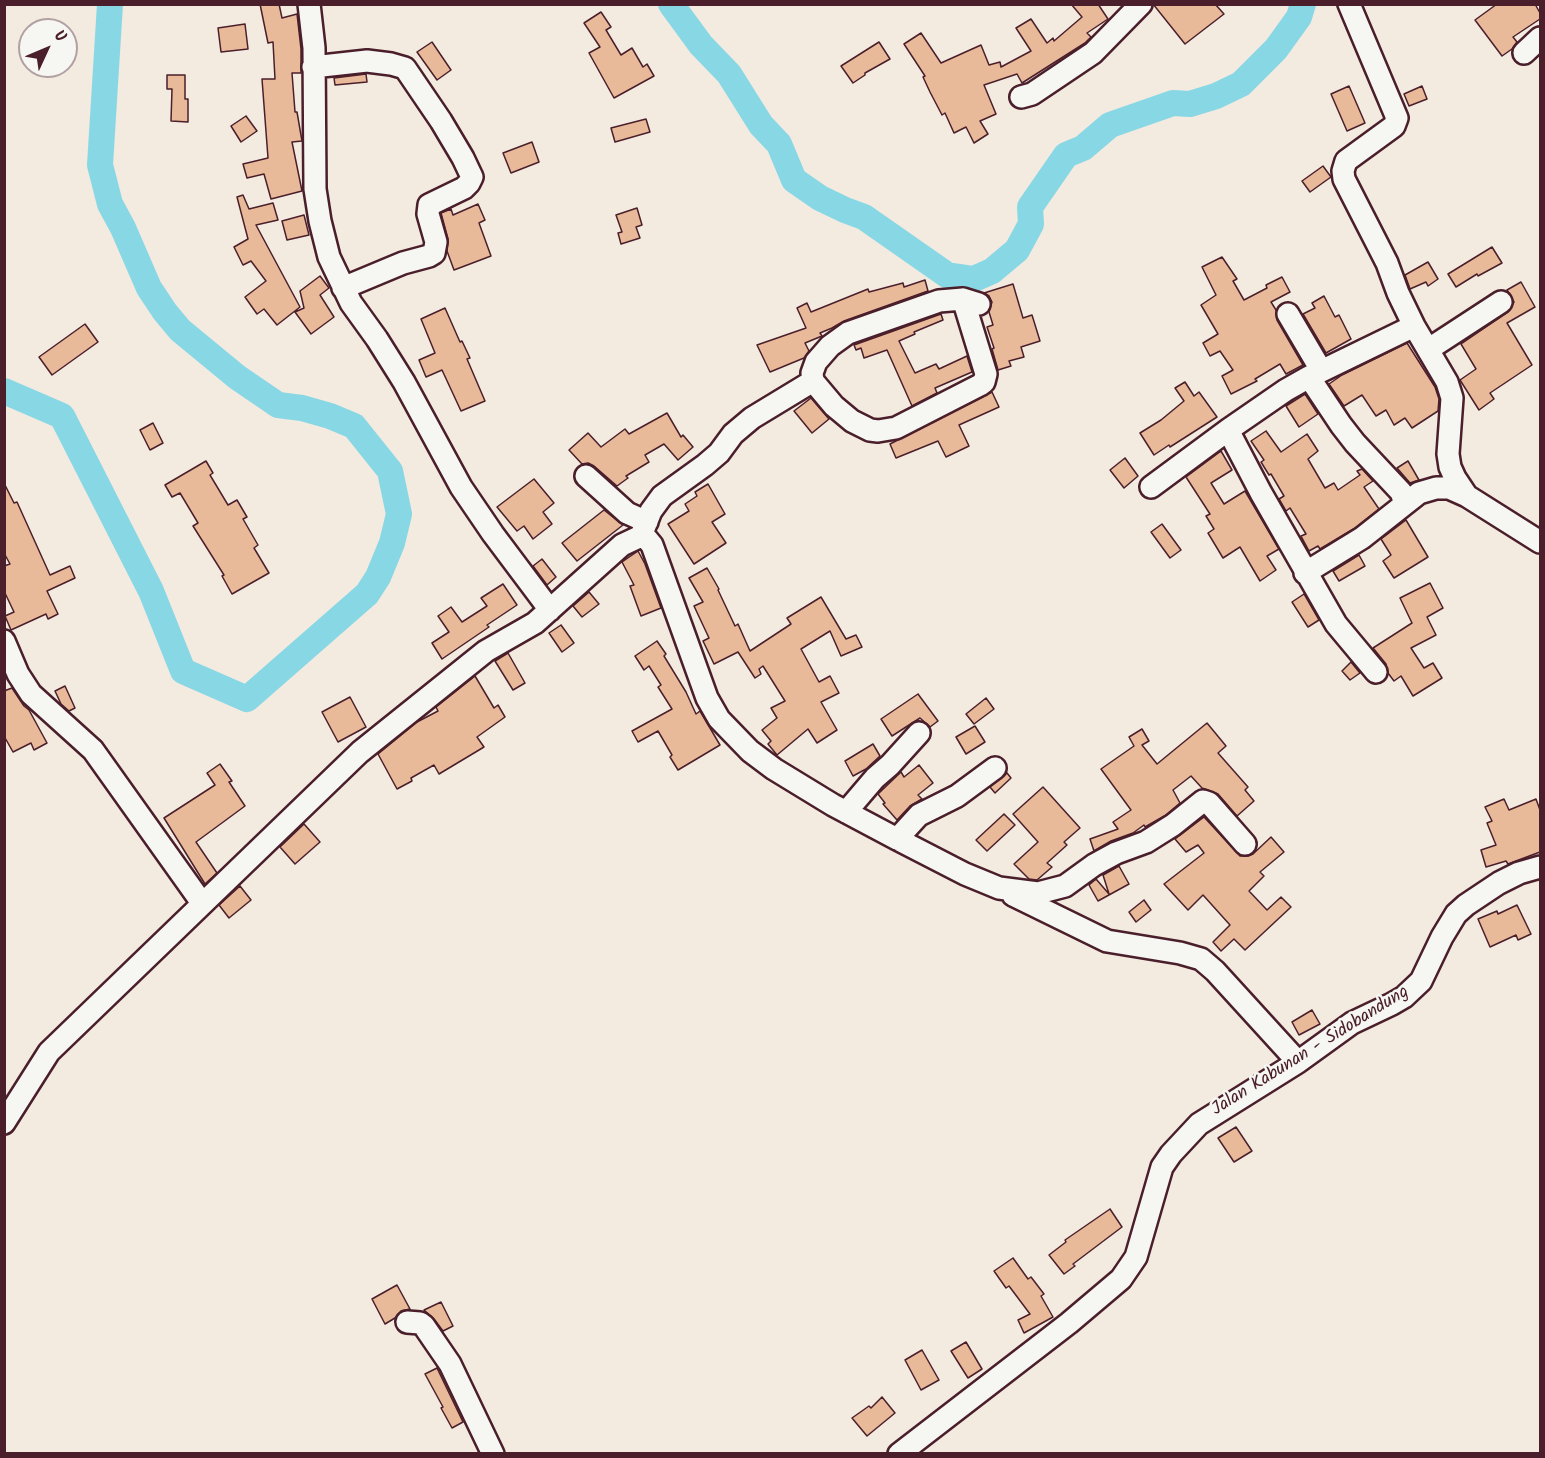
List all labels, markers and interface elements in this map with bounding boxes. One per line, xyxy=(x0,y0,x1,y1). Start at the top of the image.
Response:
north arrow xyxy=(18,18,78,78)
text: U xyxy=(48,24,72,49)
street label: Jalan Kabunan - Sidobandung xyxy=(1208,982,1414,1122)

